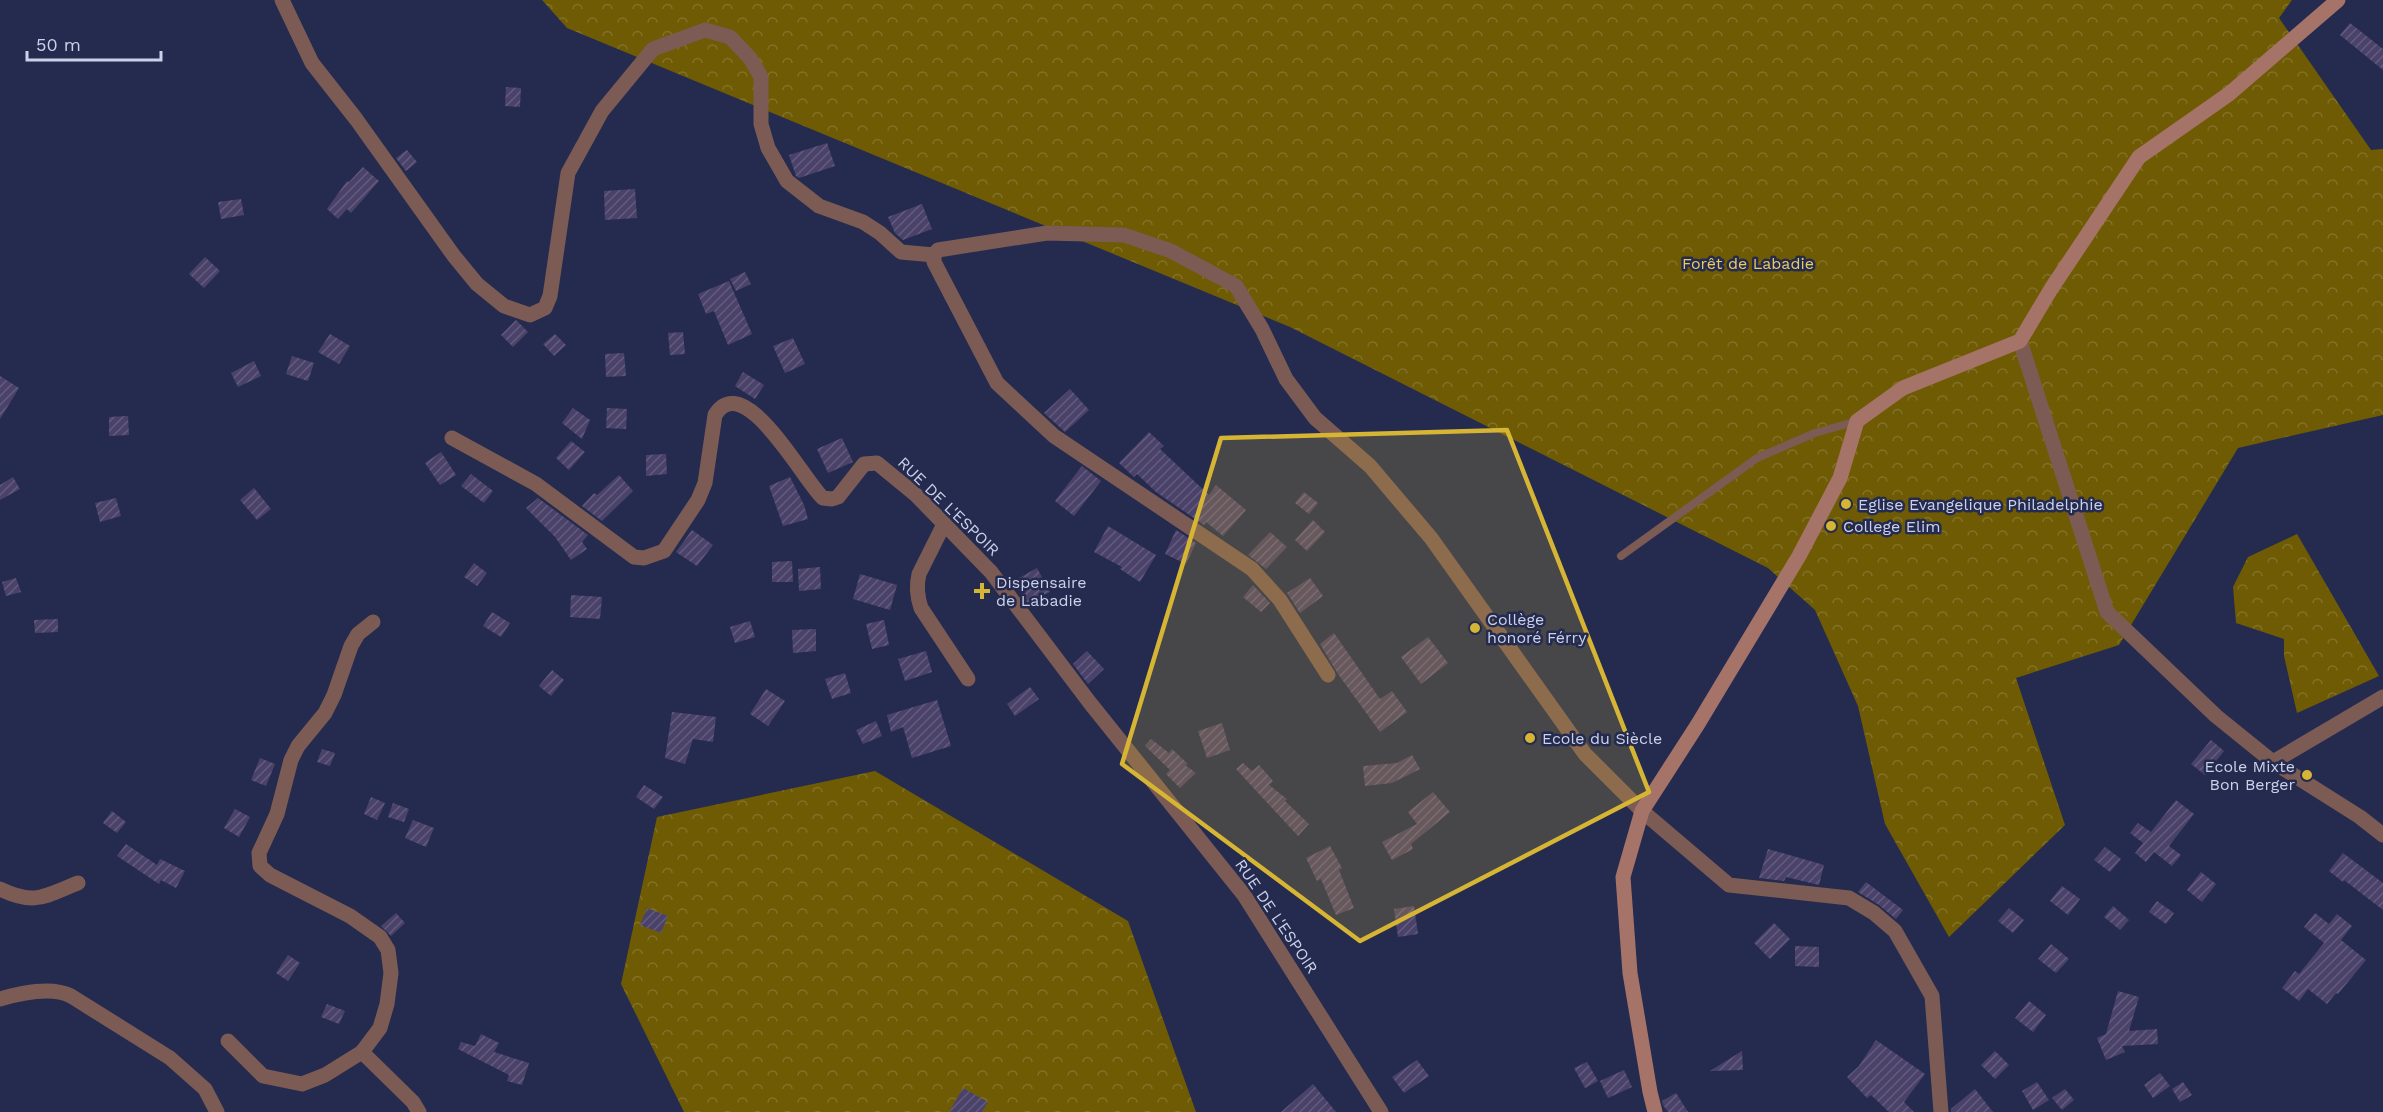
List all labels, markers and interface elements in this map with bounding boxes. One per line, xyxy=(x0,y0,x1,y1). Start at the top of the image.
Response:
scale bar xyxy=(27,24,160,62)
text: 50 m xyxy=(36,34,81,55)
park label: Forêt de Labadie xyxy=(1682,254,1814,273)
street label: RUE DE L'ESPOIR xyxy=(894,453,1003,560)
place label: Eglise Evangelique Philadelphie xyxy=(1858,495,2103,514)
marker: Eglise Evangelique Philadelphie xyxy=(1839,497,1853,511)
place label: College Elim xyxy=(1843,517,1940,536)
marker: College Elim xyxy=(1824,519,1838,533)
place label: Dispensaire de Labadie xyxy=(996,573,1087,610)
marker: Dispensaire de Labadie xyxy=(973,582,991,600)
place label: Collège honoré Férry xyxy=(1487,610,1587,647)
marker: Collège honoré Férry xyxy=(1468,621,1482,635)
place label: Ecole du Siècle xyxy=(1542,729,1662,748)
marker: Ecole du Siècle xyxy=(1523,731,1537,745)
place label: Ecole Mixte Bon Berger xyxy=(2205,757,2295,794)
marker: Ecole Mixte Bon Berger xyxy=(2300,768,2314,782)
street label: RUE DE L'ESPOIR xyxy=(1231,855,1322,977)

